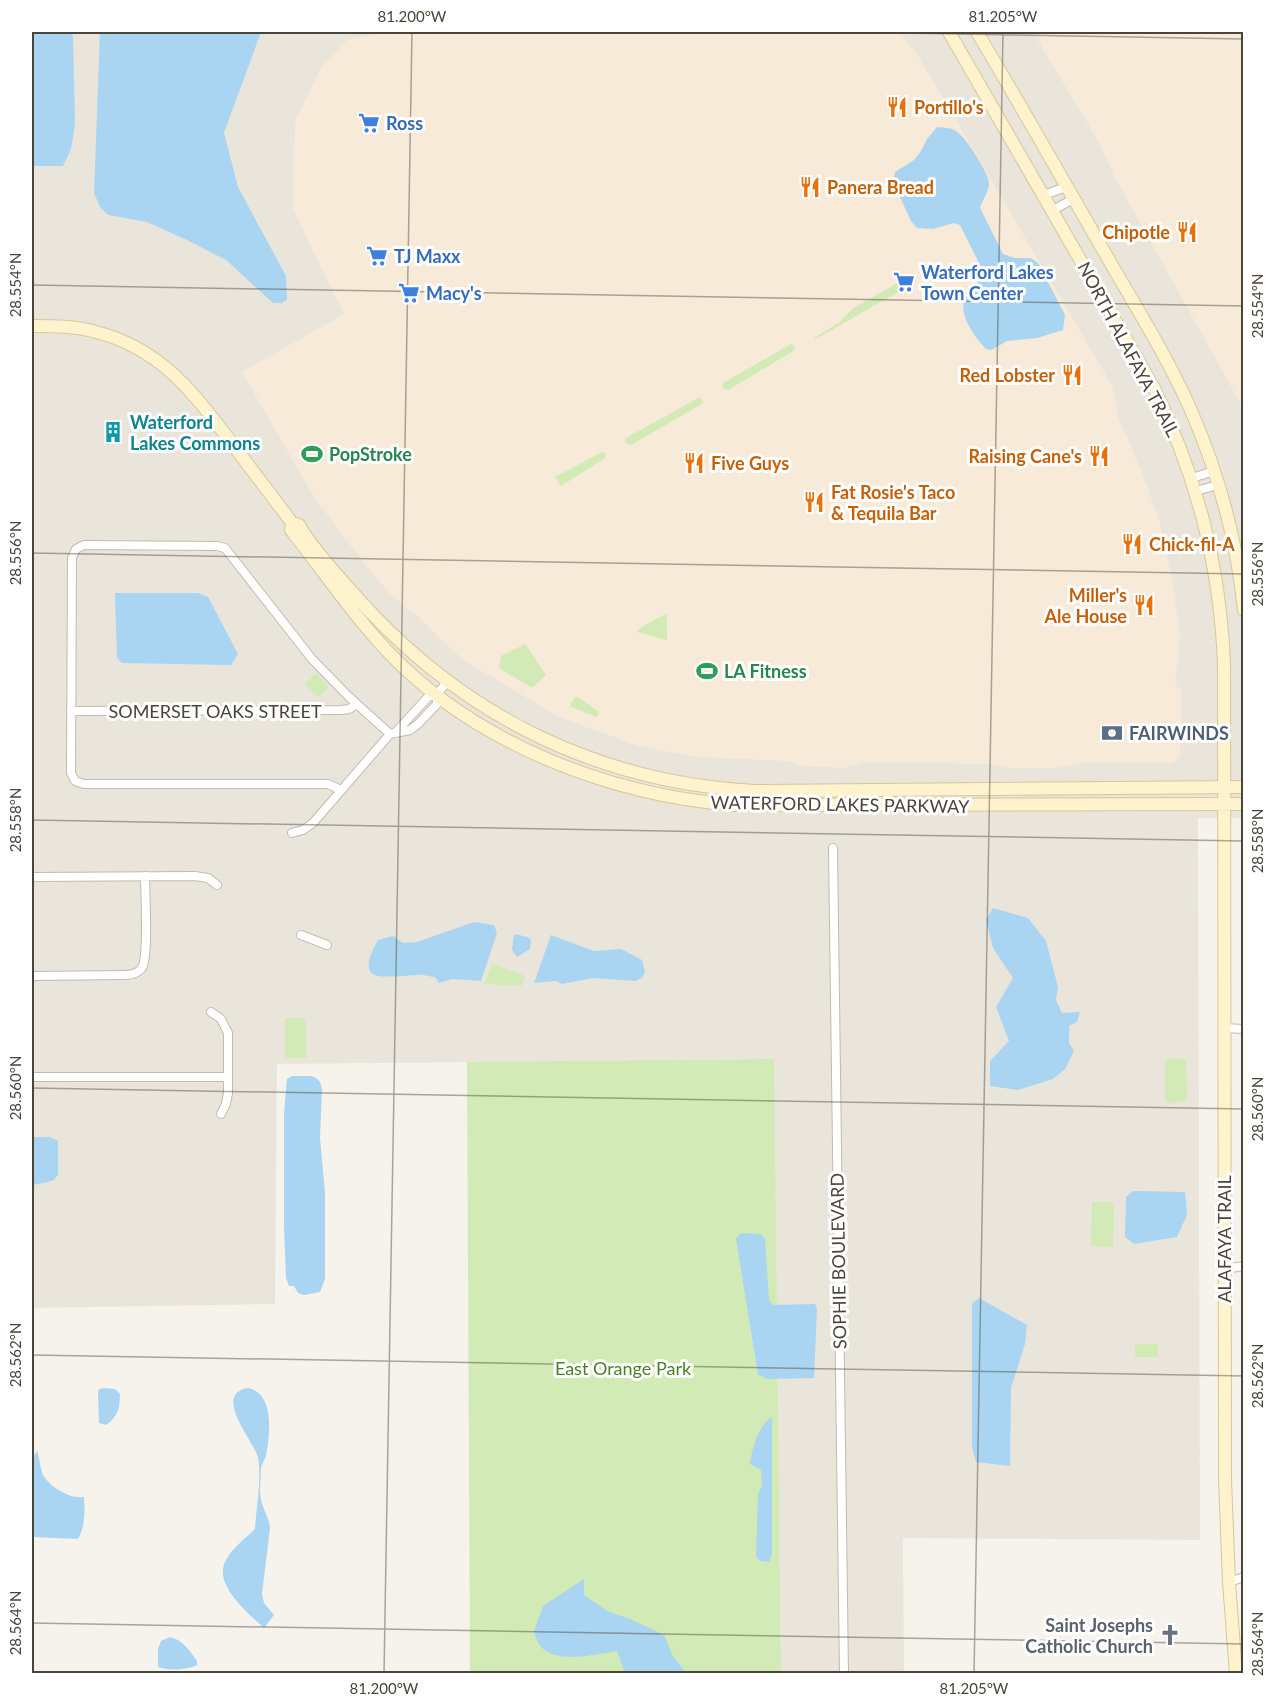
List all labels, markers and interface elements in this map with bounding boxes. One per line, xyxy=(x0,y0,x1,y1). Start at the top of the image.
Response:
text: 81.200°W xyxy=(378,7,447,25)
text: 81.205°W xyxy=(969,7,1038,25)
restaurant icon: Portillo's xyxy=(885,95,909,119)
place label: Portillo's xyxy=(914,96,984,118)
supermarket icon: Ross xyxy=(357,111,381,135)
place label: Ross xyxy=(386,112,423,134)
restaurant icon: Panera Bread xyxy=(798,175,822,199)
place label: Panera Bread xyxy=(827,176,934,198)
restaurant icon: Chipotle xyxy=(1175,220,1199,244)
place label: Chipotle xyxy=(1102,221,1170,243)
supermarket icon: TJ Maxx xyxy=(365,244,389,268)
place label: TJ Maxx xyxy=(394,245,461,267)
text: 28.554°N xyxy=(6,253,24,317)
street label: NORTH ALAFAYA TRAIL xyxy=(1073,258,1185,440)
place label: Waterford Lakes Town Center xyxy=(921,261,1054,304)
supermarket icon: Waterford Lakes Town Center xyxy=(892,270,916,294)
text: 28.554°N xyxy=(1248,274,1266,338)
supermarket icon: Macy's xyxy=(397,281,421,305)
place label: Macy's xyxy=(426,282,482,304)
restaurant icon: Red Lobster xyxy=(1060,363,1084,387)
place label: Red Lobster xyxy=(960,364,1055,386)
place label: Waterford Lakes Commons xyxy=(130,411,260,454)
building icon: Waterford Lakes Commons xyxy=(101,420,125,444)
sports icon: PopStroke xyxy=(300,442,324,466)
place label: PopStroke xyxy=(329,443,412,465)
restaurant icon: Raising Cane's xyxy=(1087,444,1111,468)
place label: Raising Cane's xyxy=(968,445,1082,467)
restaurant icon: Five Guys xyxy=(682,451,706,475)
place label: Five Guys xyxy=(711,452,789,474)
place label: Fat Rosie's Taco & Tequila Bar xyxy=(831,481,955,524)
restaurant icon: Fat Rosie's Taco & Tequila Bar xyxy=(802,490,826,514)
text: 28.556°N xyxy=(6,521,24,585)
restaurant icon: Chick-fil-A xyxy=(1120,532,1144,556)
place label: Chick-fil-A xyxy=(1149,533,1235,555)
text: 28.556°N xyxy=(1248,542,1266,606)
place label: Miller's Ale House xyxy=(1043,584,1127,627)
restaurant icon: Miller's Ale House xyxy=(1132,593,1156,617)
sports icon: LA Fitness xyxy=(695,659,719,683)
place label: LA Fitness xyxy=(724,660,807,682)
street label: SOMERSET OAKS STREET xyxy=(108,700,322,722)
bank icon: FAIRWINDS xyxy=(1100,721,1124,745)
place label: FAIRWINDS xyxy=(1129,722,1229,744)
text: 28.558°N xyxy=(6,788,24,852)
street label: WATERFORD LAKES PARKWAY xyxy=(711,791,970,817)
text: 28.558°N xyxy=(1248,809,1266,873)
text: 28.560°N xyxy=(6,1056,24,1120)
text: 28.560°N xyxy=(1248,1077,1266,1141)
street label: SOPHIE BOULEVARD xyxy=(825,1173,851,1349)
street label: ALAFAYA TRAIL xyxy=(1213,1175,1235,1303)
text: 28.562°N xyxy=(6,1323,24,1387)
text: 28.562°N xyxy=(1248,1344,1266,1408)
park label: East Orange Park xyxy=(555,1357,692,1379)
text: 28.564°N xyxy=(6,1591,24,1655)
text: 28.564°N xyxy=(1248,1612,1266,1676)
place label: Saint Josephs Catholic Church xyxy=(1025,1614,1153,1657)
church icon: Saint Josephs Catholic Church xyxy=(1158,1623,1182,1647)
text: 81.200°W xyxy=(350,1679,419,1697)
text: 81.205°W xyxy=(940,1679,1009,1697)

